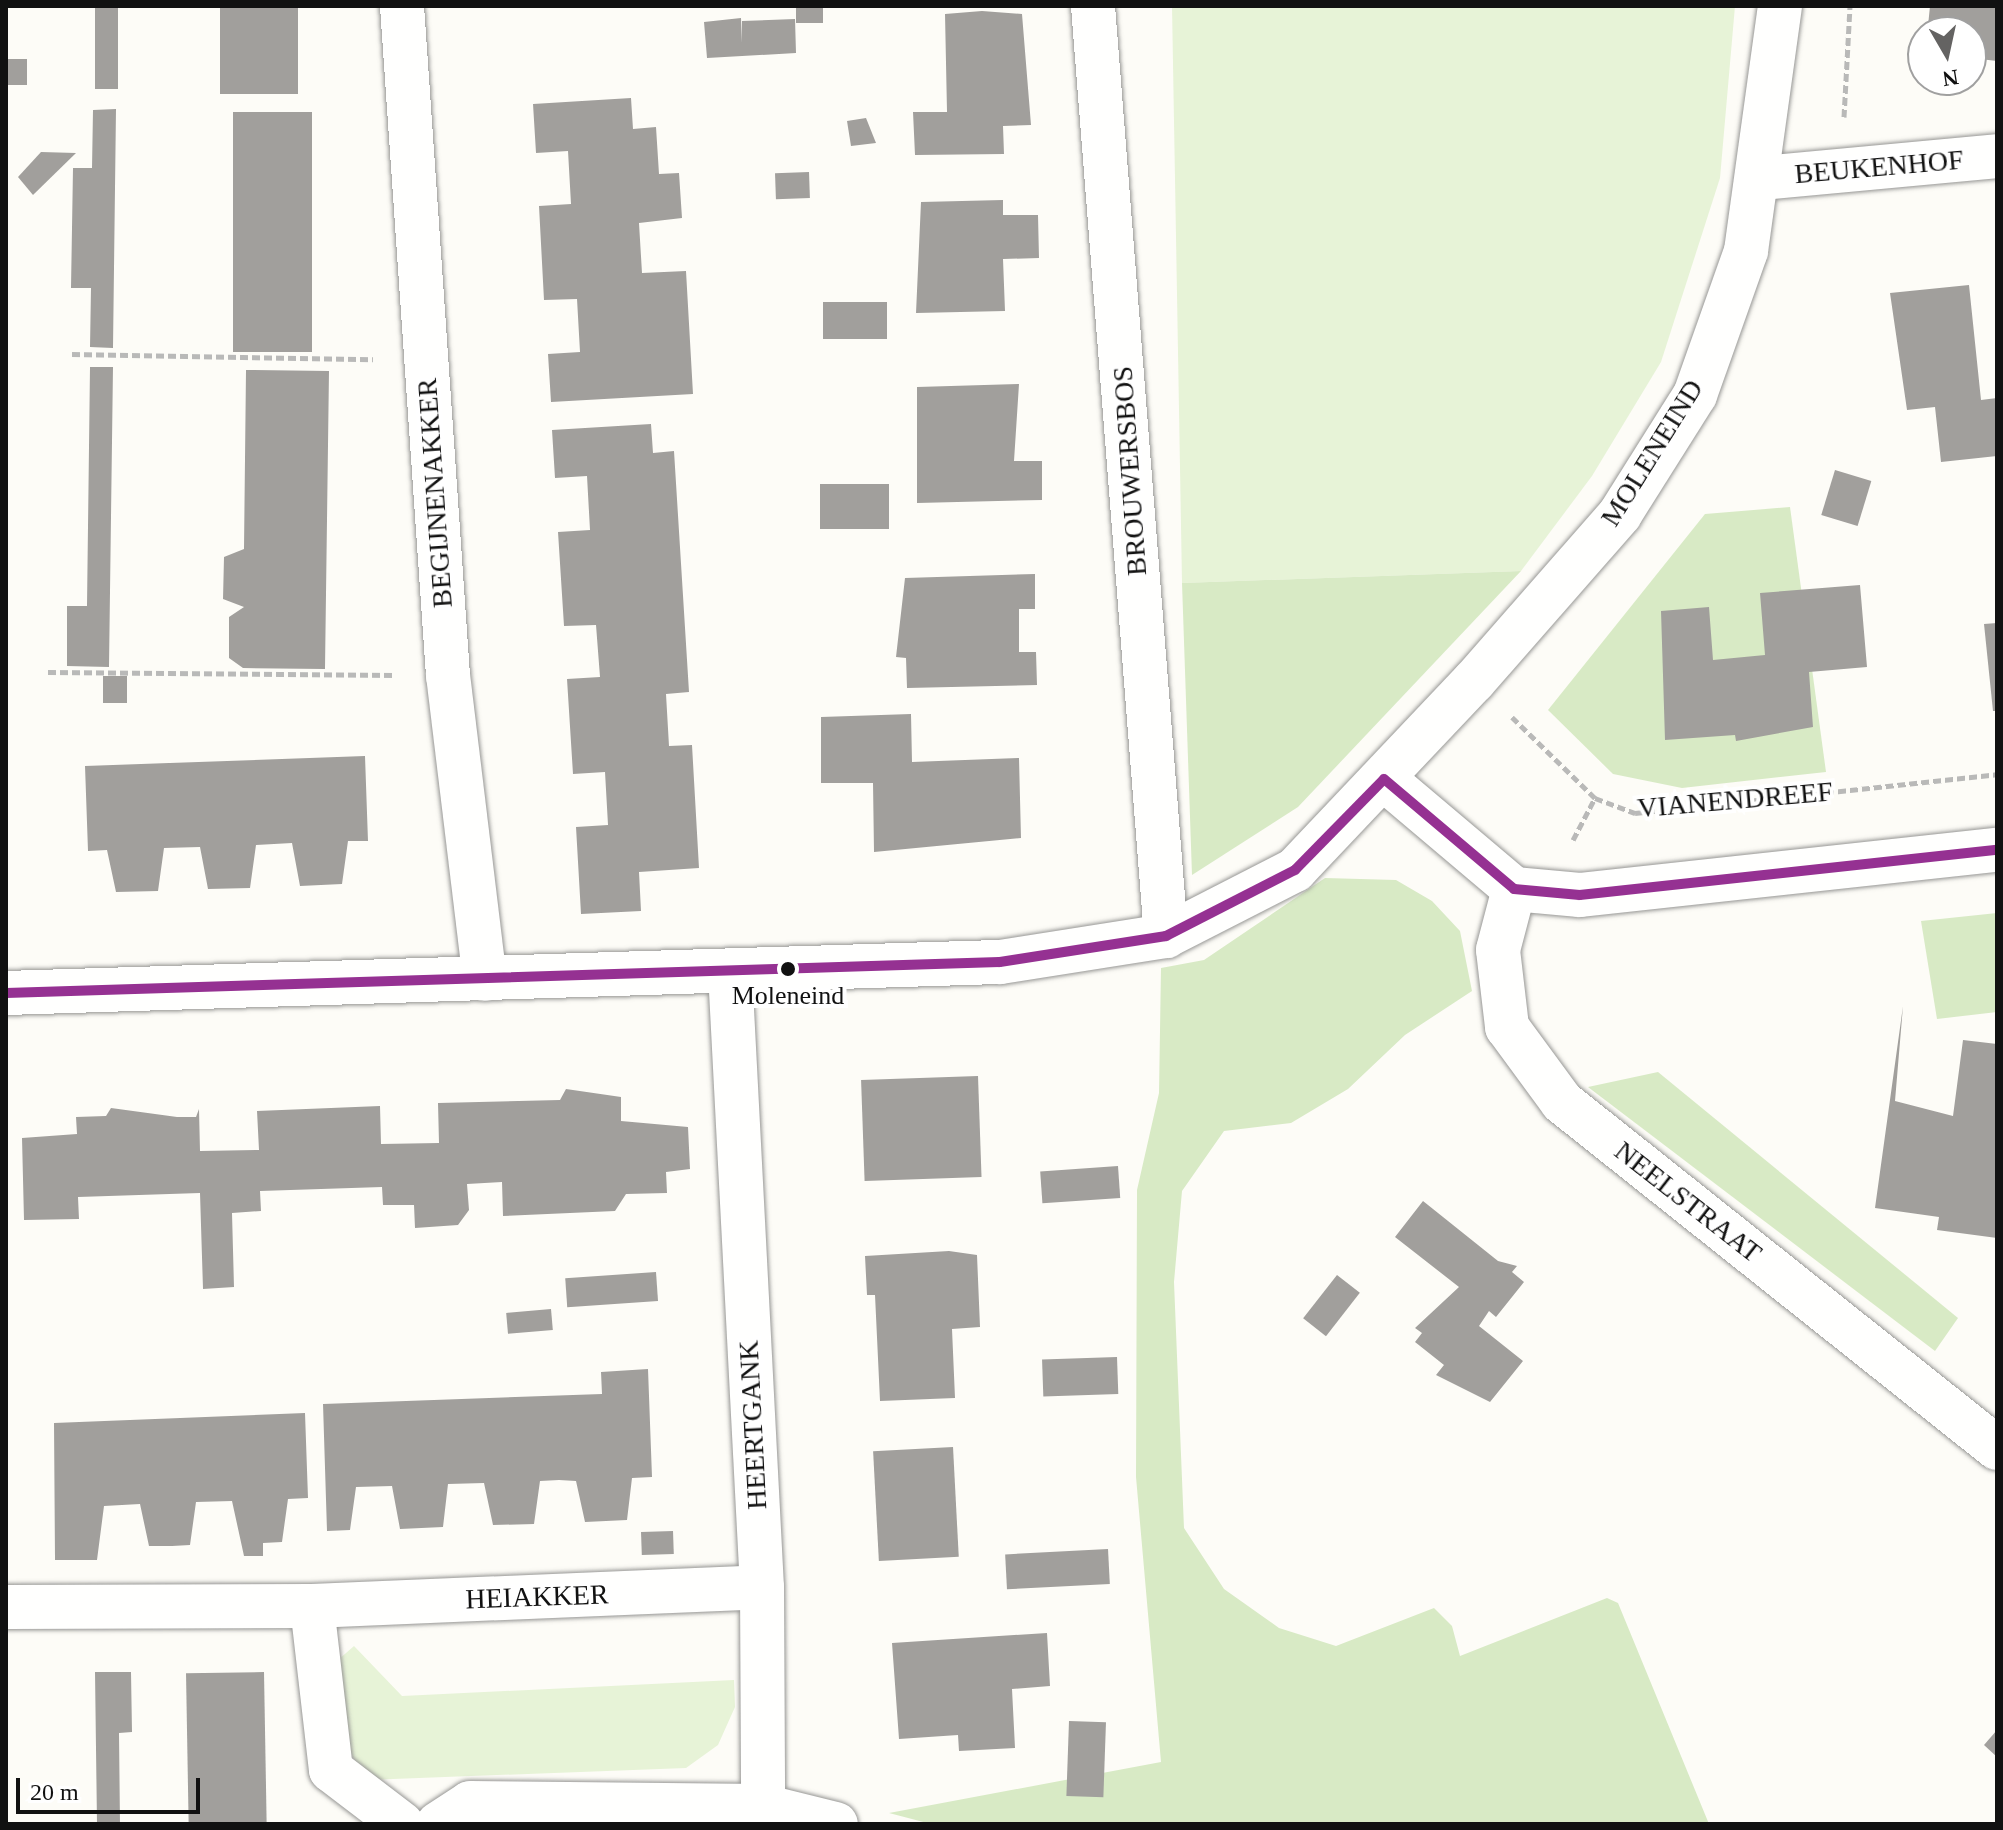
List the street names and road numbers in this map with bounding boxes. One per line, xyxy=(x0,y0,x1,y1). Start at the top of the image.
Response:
street label: BEUKENHOF xyxy=(1793,143,1965,191)
street label: BROUWERSBOS xyxy=(1106,365,1154,577)
street label: MOLENEIND xyxy=(1594,374,1710,532)
street label: BEGIJNENAKKER xyxy=(410,377,460,609)
street label: VIANENDREEF xyxy=(1636,775,1834,825)
street label: NEELSTRAAT xyxy=(1608,1134,1768,1270)
street label: HEERTGANK xyxy=(732,1340,774,1510)
street label: HEIAKKER xyxy=(465,1578,609,1616)

